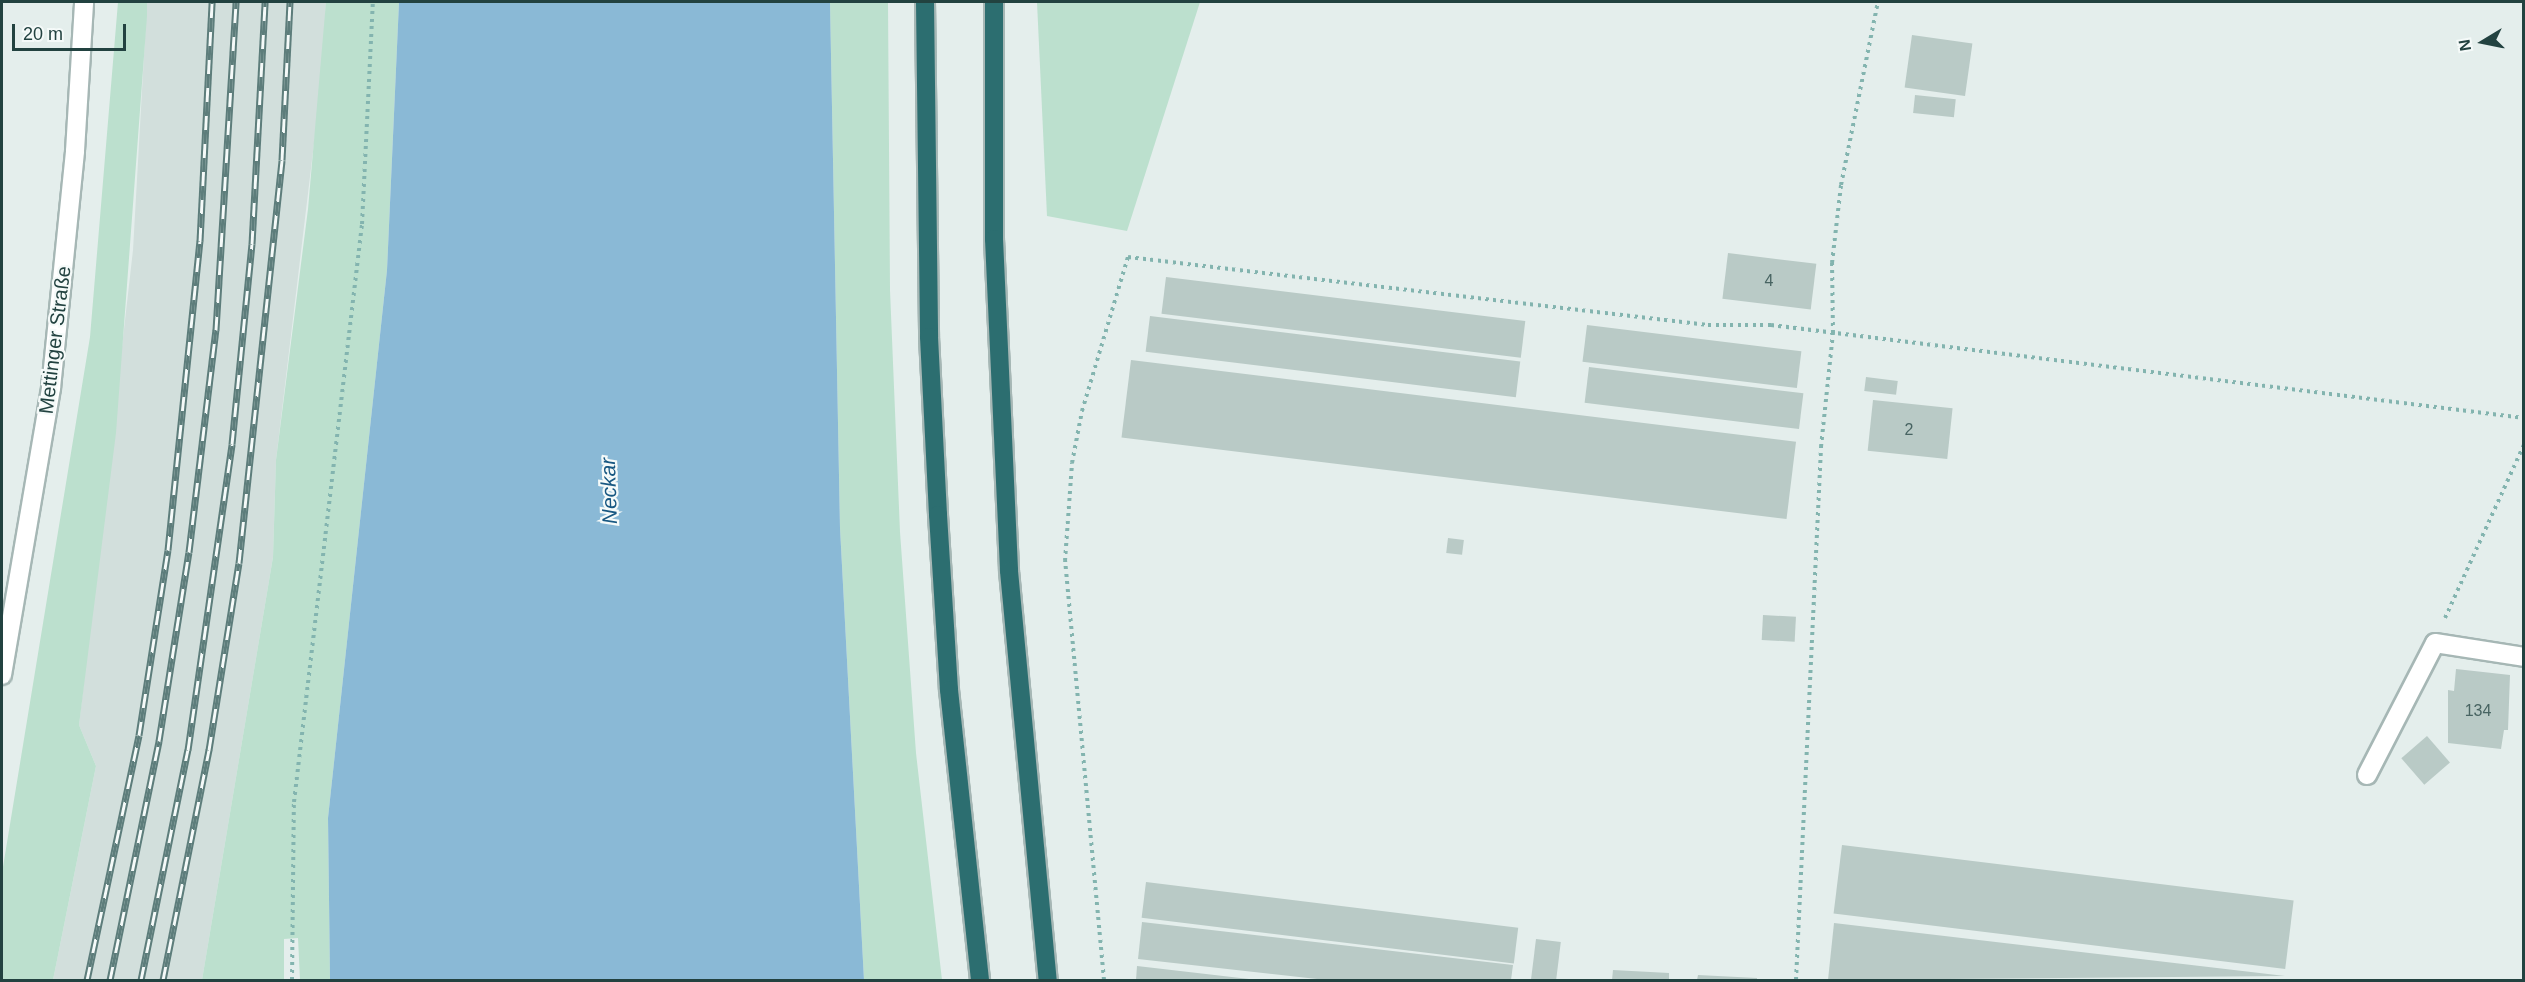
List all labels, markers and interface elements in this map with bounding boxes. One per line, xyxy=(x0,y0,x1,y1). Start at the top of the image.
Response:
scale bar xyxy=(15,12,129,50)
north arrow xyxy=(2453,12,2513,72)
text: 20 m xyxy=(23,24,63,44)
text: N xyxy=(2455,38,2474,52)
street label: Mettinger Straße xyxy=(34,265,76,415)
house number: 4 xyxy=(1765,271,1773,291)
house number: 2 xyxy=(1905,420,1913,440)
water label: Neckar xyxy=(595,457,623,525)
house number: 134 xyxy=(2465,701,2491,721)

